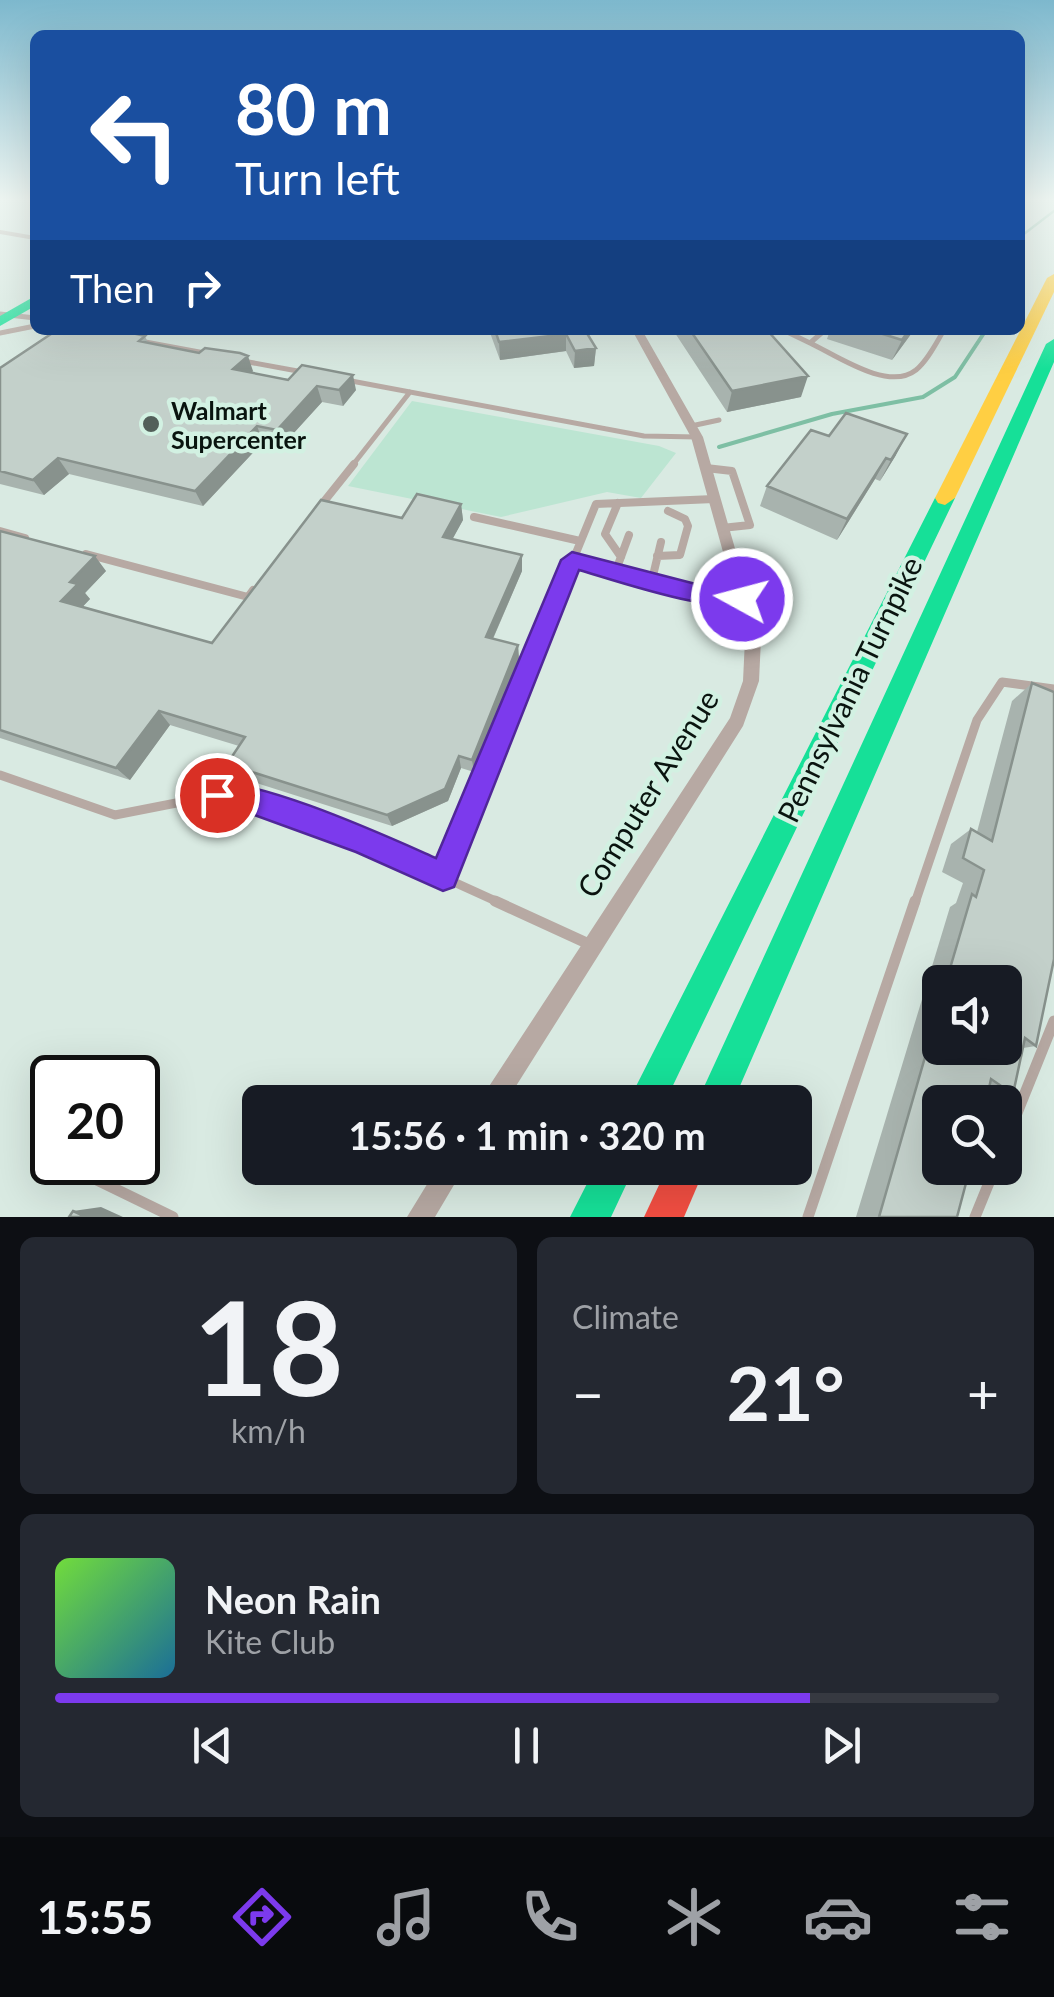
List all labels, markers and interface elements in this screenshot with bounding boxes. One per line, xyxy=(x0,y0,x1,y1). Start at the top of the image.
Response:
text: 80 m xyxy=(235,66,392,150)
icon: left xyxy=(70,70,200,200)
text: Turn left xyxy=(235,151,400,205)
icon: right xyxy=(175,260,230,315)
text: Then xyxy=(70,265,155,311)
place label: Walmart Supercenter xyxy=(171,395,307,454)
marker: Walmart Supercenter xyxy=(140,413,162,435)
position arrow xyxy=(690,547,794,651)
street label: Pennsylvania Turnpike xyxy=(769,550,929,828)
street label: Computer Avenue xyxy=(569,683,725,903)
pin xyxy=(175,753,260,838)
icon: arrive xyxy=(190,768,245,823)
map controls xyxy=(922,965,1022,1185)
button: sound xyxy=(922,965,1022,1065)
speed limit sign: 20 xyxy=(30,1055,160,1185)
button: search xyxy=(922,1085,1022,1185)
text: 15:56 · 1 min · 320 m xyxy=(348,1112,706,1158)
text: 18 xyxy=(193,1268,344,1424)
text: Climate xyxy=(572,1297,679,1336)
text: 21° xyxy=(726,1347,845,1437)
text: − xyxy=(572,1360,604,1426)
text: + xyxy=(967,1360,999,1426)
text: km/h xyxy=(231,1411,306,1450)
text: Neon Rain xyxy=(205,1576,381,1622)
text: Kite Club xyxy=(205,1622,335,1661)
icon: previous xyxy=(185,1718,240,1773)
icon: pause xyxy=(499,1718,554,1773)
icon: next xyxy=(814,1718,869,1773)
icon: directions xyxy=(227,1882,297,1952)
icon: music xyxy=(371,1882,441,1952)
icon: phone xyxy=(515,1882,585,1952)
icon: climate xyxy=(659,1882,729,1952)
icon: car xyxy=(803,1882,873,1952)
icon: filters xyxy=(947,1882,1017,1952)
text: 15:55 xyxy=(37,1890,153,1944)

